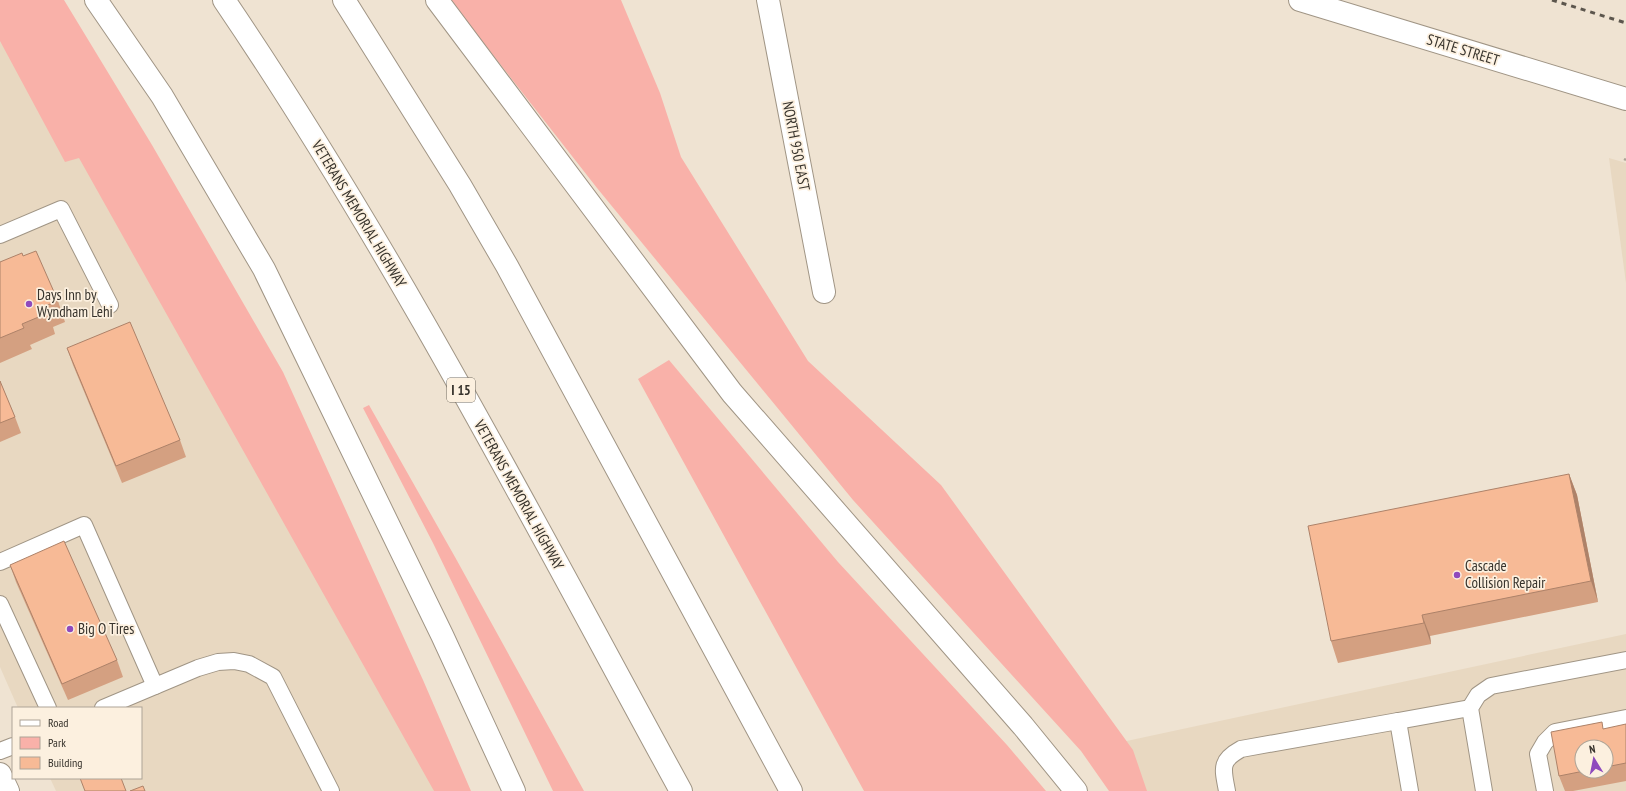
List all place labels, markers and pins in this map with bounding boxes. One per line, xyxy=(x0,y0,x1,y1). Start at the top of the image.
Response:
place label: Days Inn by Wyndham Lehi xyxy=(37,285,113,321)
marker: Days Inn by Wyndham Lehi xyxy=(24,299,34,309)
place label: Cascade Collision Repair xyxy=(1465,556,1546,592)
marker: Cascade Collision Repair xyxy=(1452,570,1462,580)
place label: Big O Tires xyxy=(78,619,134,638)
marker: Big O Tires xyxy=(65,624,75,634)

